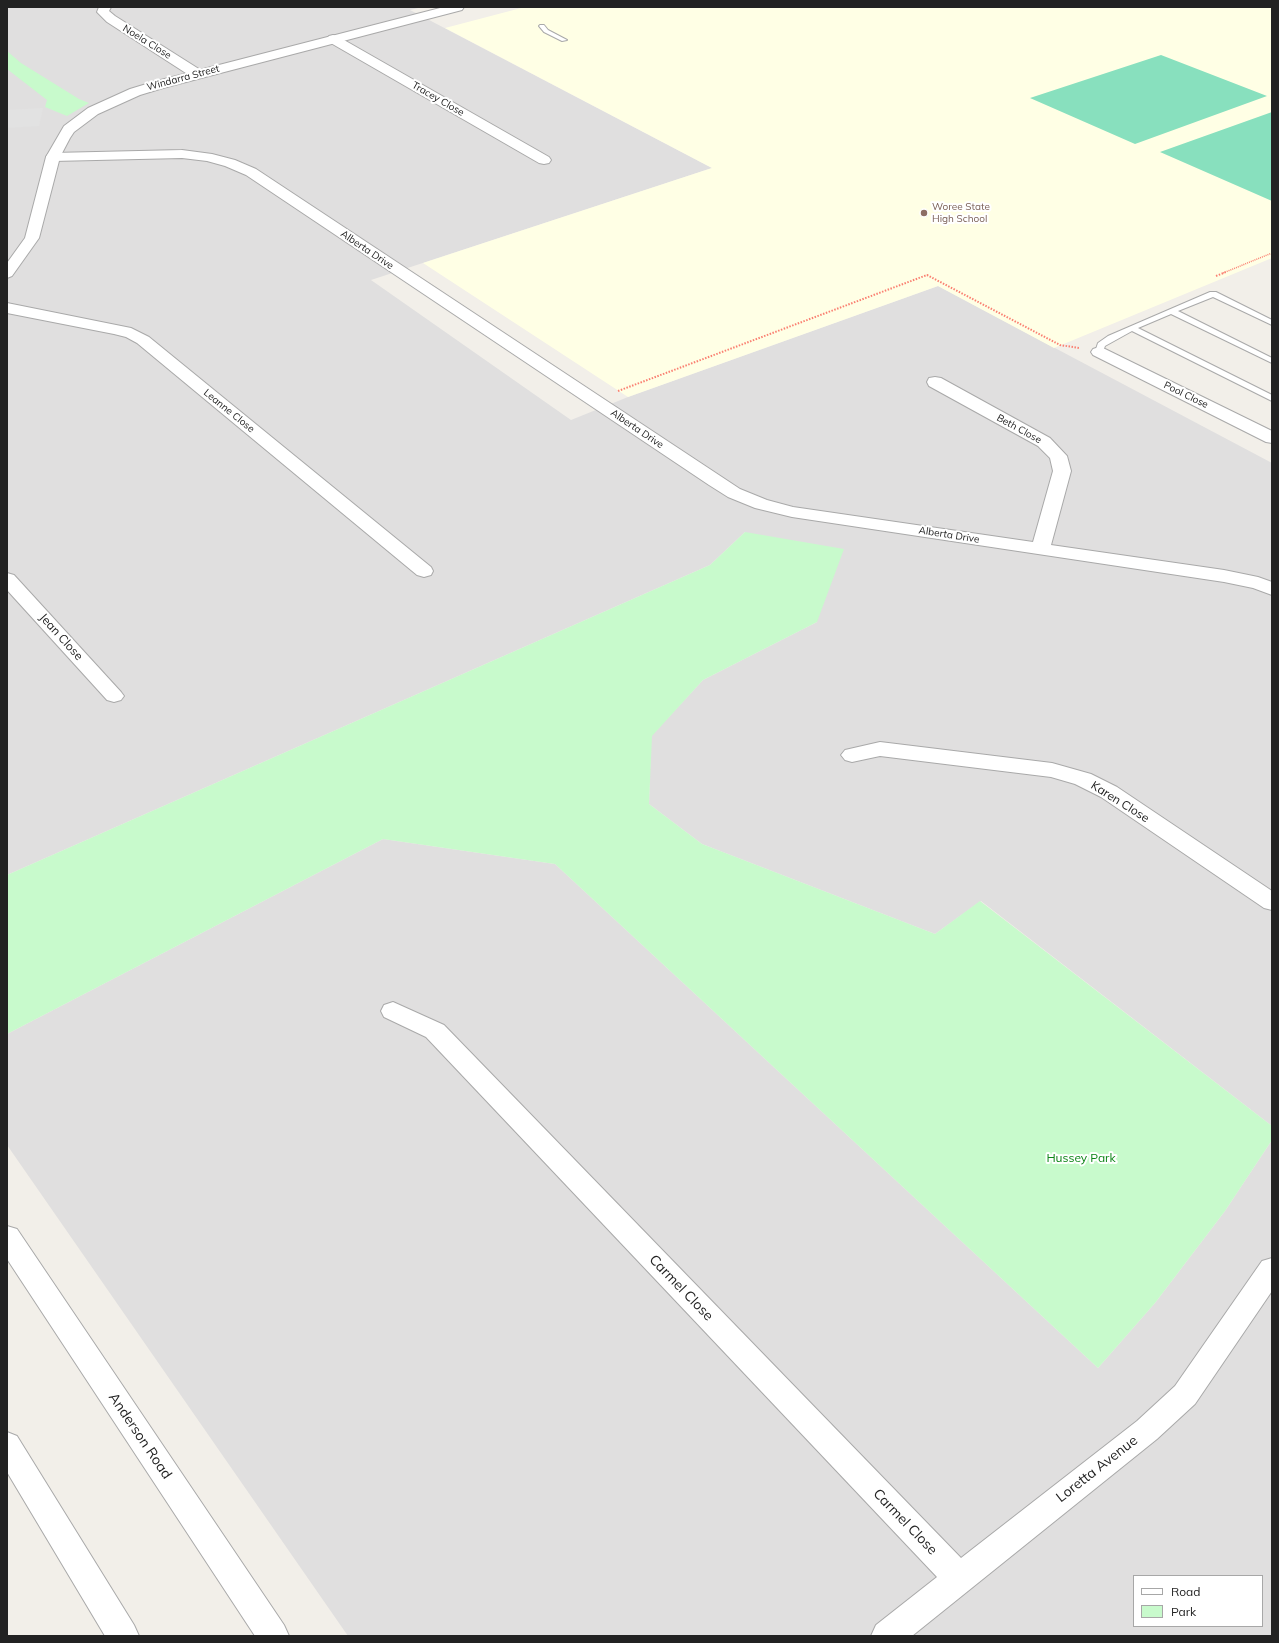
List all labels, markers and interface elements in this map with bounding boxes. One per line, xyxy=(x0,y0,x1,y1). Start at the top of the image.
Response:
street label: Noela Close xyxy=(121,22,173,62)
street label: Windarra Street xyxy=(145,63,221,93)
street label: Tracey Close xyxy=(410,79,466,119)
place label: Woree State High School xyxy=(932,201,990,224)
marker: Woree State High School xyxy=(919,208,929,218)
street label: Alberta Drive xyxy=(338,228,396,272)
street label: Pool Close xyxy=(1162,379,1210,411)
street label: Leanne Close xyxy=(201,387,257,435)
street label: Alberta Drive xyxy=(608,407,666,451)
street label: Beth Close xyxy=(994,412,1044,446)
street label: Alberta Drive xyxy=(918,524,980,546)
street label: Jean Close xyxy=(36,611,86,663)
street label: Karen Close xyxy=(1088,778,1152,826)
park label: Hussey Park xyxy=(1046,1151,1116,1165)
street label: Carmel Close xyxy=(645,1252,717,1324)
street label: Anderson Road xyxy=(105,1390,175,1482)
street label: Loretta Avenue xyxy=(1053,1432,1141,1506)
street label: Carmel Close xyxy=(869,1486,941,1558)
legend xyxy=(1133,1575,1263,1627)
text: Road xyxy=(1171,1584,1200,1599)
text: Park xyxy=(1171,1604,1196,1619)

